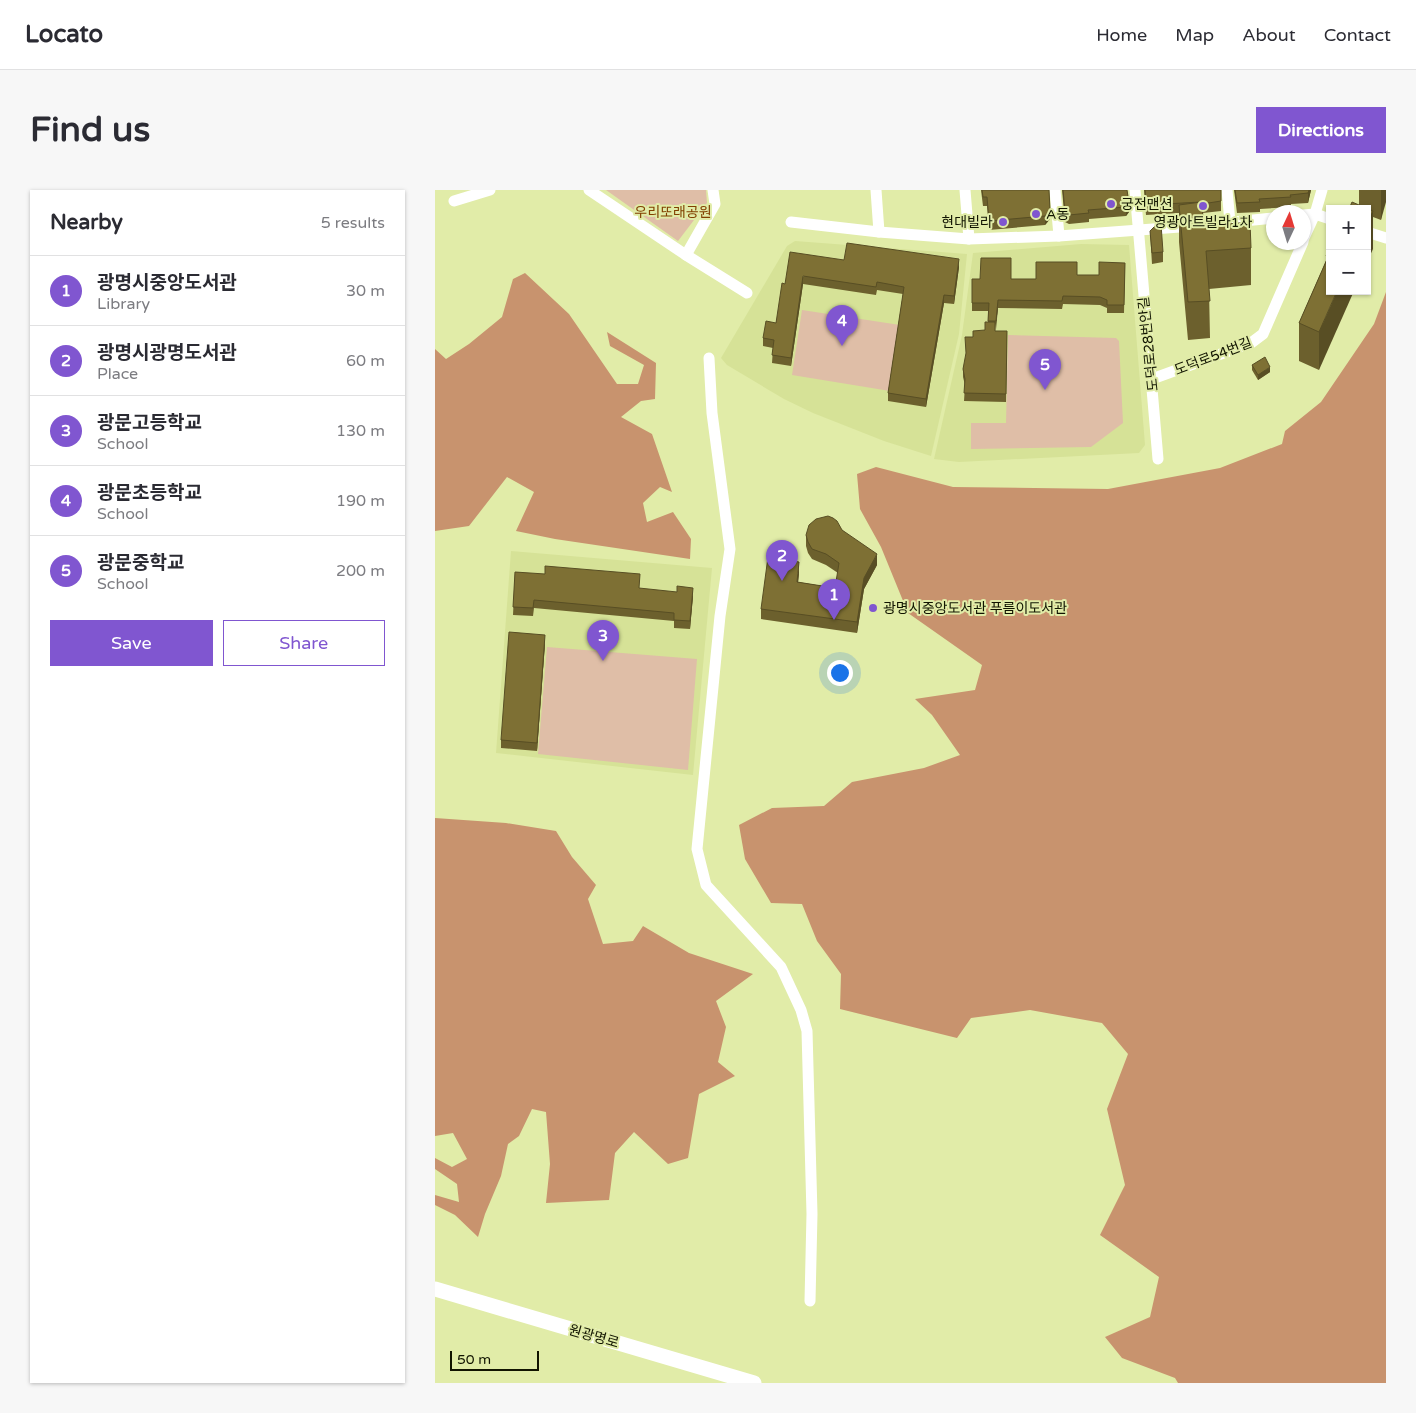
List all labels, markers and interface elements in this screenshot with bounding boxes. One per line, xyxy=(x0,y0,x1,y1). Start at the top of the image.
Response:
text: Locato xyxy=(25,20,103,49)
text: Home xyxy=(1096,24,1147,46)
text: Map xyxy=(1175,24,1214,46)
text: About xyxy=(1242,24,1296,46)
text: Contact xyxy=(1324,24,1391,46)
button: Directions xyxy=(1256,107,1386,153)
text: Find us xyxy=(30,109,150,151)
place label: 궁전맨션 xyxy=(1121,196,1173,213)
marker: 궁전맨션 xyxy=(1105,198,1117,210)
marker: 영광아트빌라1차 xyxy=(1197,200,1209,212)
park label: 우리또래공원 xyxy=(634,204,712,221)
north arrow xyxy=(1266,205,1311,250)
map controls xyxy=(1326,205,1371,295)
button: + xyxy=(1326,205,1371,250)
place label: A동 xyxy=(1046,206,1069,223)
marker: A동 xyxy=(1030,208,1042,220)
text: Nearby xyxy=(50,210,123,235)
text: 5 results xyxy=(321,213,385,233)
place label: 현대빌라 xyxy=(941,214,993,231)
place label: 영광아트빌라1차 xyxy=(1154,214,1253,231)
marker: 현대빌라 xyxy=(997,216,1009,228)
button: − xyxy=(1326,250,1371,295)
text: 광명시중앙도서관 xyxy=(97,272,237,294)
text: 1 xyxy=(61,281,71,301)
text: 30 m xyxy=(346,281,385,301)
text: Library xyxy=(97,294,150,314)
street label: 도덕로28번안길 xyxy=(1135,296,1162,392)
pin: 4 xyxy=(826,305,858,346)
street label: 도덕로54번길 xyxy=(1172,334,1254,379)
text: 광명시광명도서관 xyxy=(97,342,237,364)
pin: 5 xyxy=(1029,349,1061,390)
text: 2 xyxy=(61,351,71,371)
text: 60 m xyxy=(346,351,385,371)
text: Place xyxy=(97,364,138,384)
text: 광문고등학교 xyxy=(97,412,202,434)
text: 3 xyxy=(61,421,71,441)
text: 130 m xyxy=(336,421,385,441)
text: School xyxy=(97,434,149,454)
text: 광문초등학교 xyxy=(97,482,202,504)
text: 4 xyxy=(61,491,71,511)
text: 190 m xyxy=(336,491,385,511)
text: School xyxy=(97,504,149,524)
pin: 2 xyxy=(766,540,798,581)
text: 광문중학교 xyxy=(97,552,184,574)
text: 5 xyxy=(61,561,71,581)
text: 200 m xyxy=(336,561,385,581)
text: School xyxy=(97,574,149,594)
pin: 1 xyxy=(818,579,850,620)
place label: 광명시중앙도서관 푸름이도서관 xyxy=(883,600,1067,617)
marker: 광명시중앙도서관 푸름이도서관 xyxy=(867,602,879,614)
button: Save xyxy=(50,620,213,666)
button: Share xyxy=(223,620,385,666)
pin: 3 xyxy=(587,620,619,661)
your location xyxy=(827,660,853,686)
street label: 원광명로 xyxy=(567,1321,621,1352)
scale bar xyxy=(450,1348,539,1371)
text: 50 m xyxy=(457,1351,491,1368)

